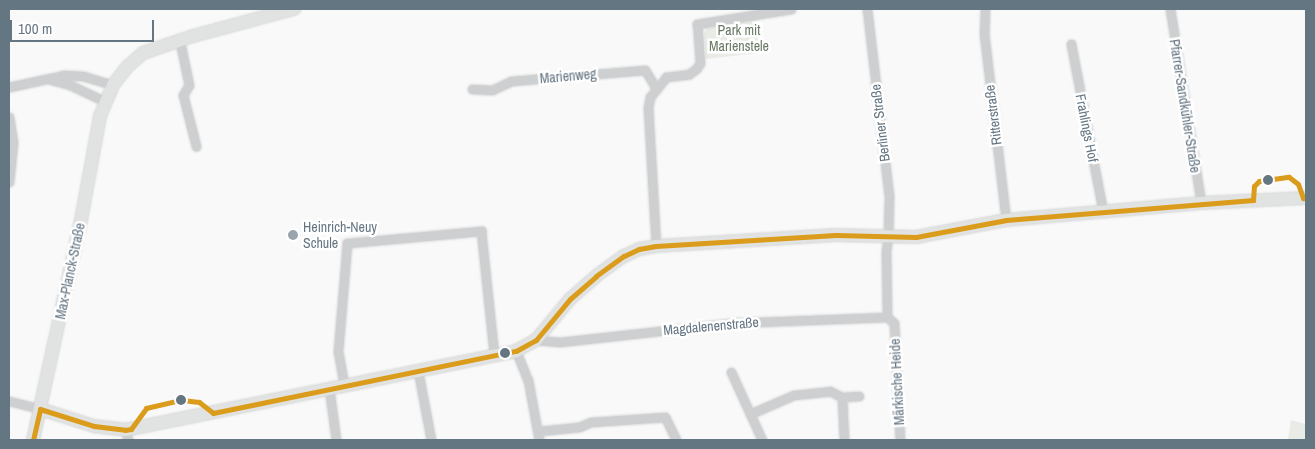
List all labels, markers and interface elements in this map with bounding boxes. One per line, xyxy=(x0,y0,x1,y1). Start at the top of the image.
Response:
scale bar xyxy=(12,10,156,42)
text: 100 m xyxy=(18,18,52,39)
park label: Park mit Marienstele xyxy=(709,22,769,54)
street label: Pfarrer-Sandkühler-Straße xyxy=(1166,38,1204,174)
street label: Marienweg xyxy=(539,65,597,87)
street label: Berliner Straße xyxy=(867,83,893,163)
street label: Ritterstraße xyxy=(981,84,1005,146)
street label: Frahlings Hof xyxy=(1072,93,1102,163)
unlabelled marker xyxy=(1263,175,1273,185)
place label: Heinrich-Neuy Schule xyxy=(303,219,377,252)
street label: Max-Planck-Straße xyxy=(52,221,88,321)
marker: Heinrich-Neuy Schule xyxy=(287,229,299,241)
street label: Magdalenenstraße xyxy=(663,313,759,339)
street label: Märkische Heide xyxy=(886,338,908,426)
unlabelled marker xyxy=(500,348,510,358)
unlabelled marker xyxy=(176,395,186,405)

